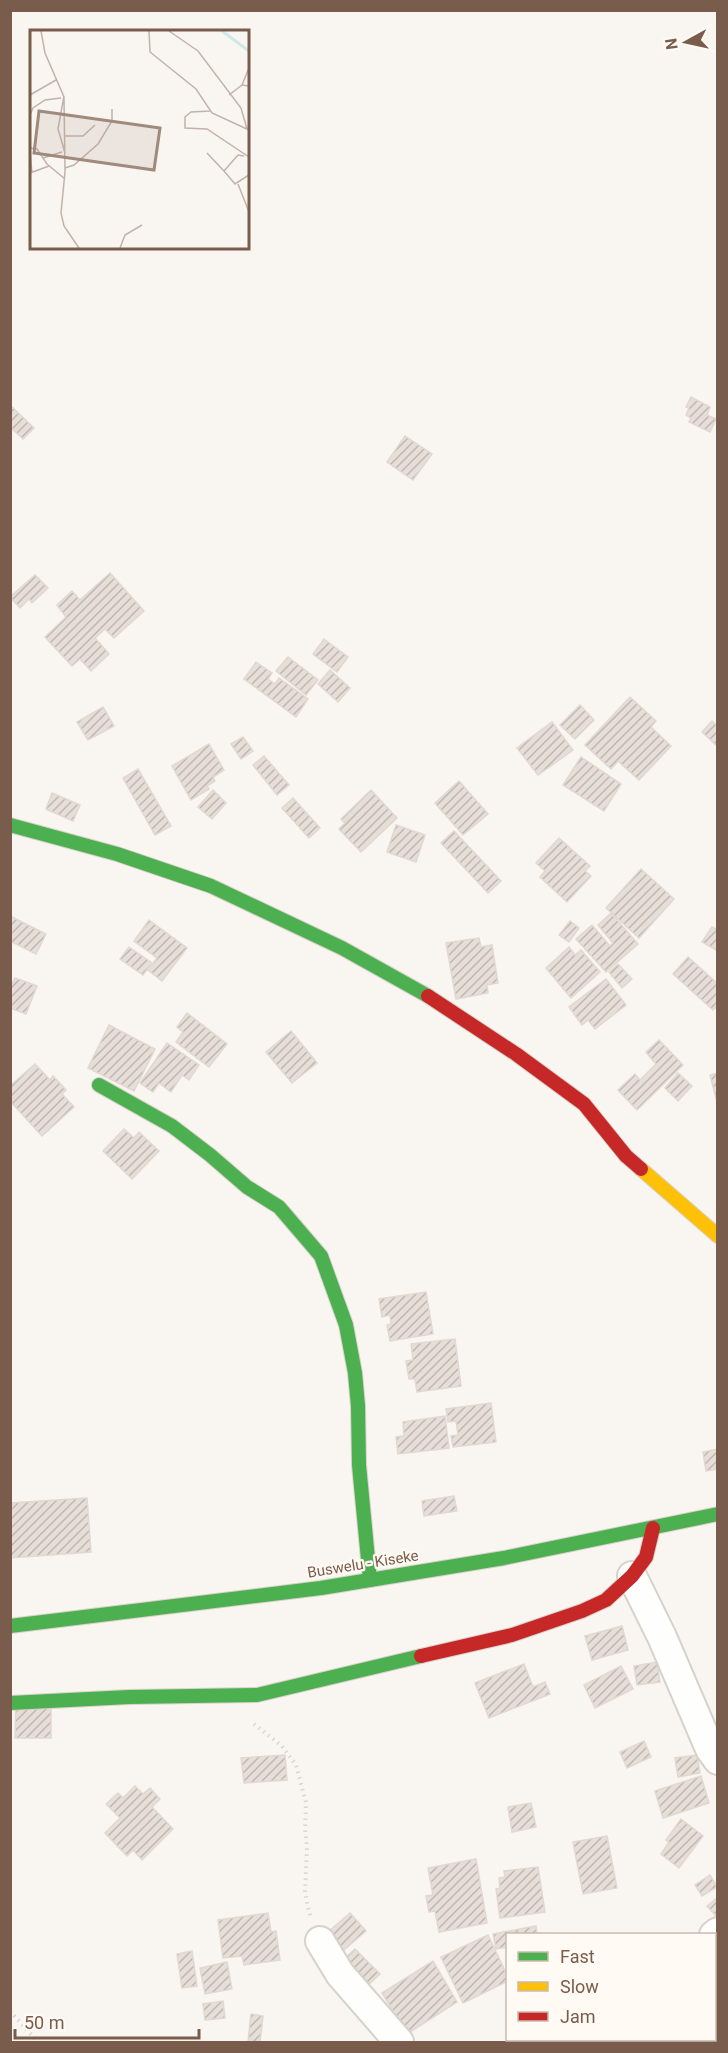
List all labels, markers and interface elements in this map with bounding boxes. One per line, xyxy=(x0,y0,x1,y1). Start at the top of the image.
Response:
north arrow xyxy=(656,12,716,72)
inset map xyxy=(30,30,249,249)
text: N xyxy=(661,37,682,51)
street label: Buswelu - Kiseke xyxy=(306,1546,420,1582)
legend xyxy=(506,1933,716,2041)
text: Fast xyxy=(560,1946,595,1967)
text: Slow xyxy=(560,1976,599,1997)
scale bar xyxy=(15,2002,200,2040)
text: Jam xyxy=(560,2006,596,2027)
text: 50 m xyxy=(24,2012,64,2033)

